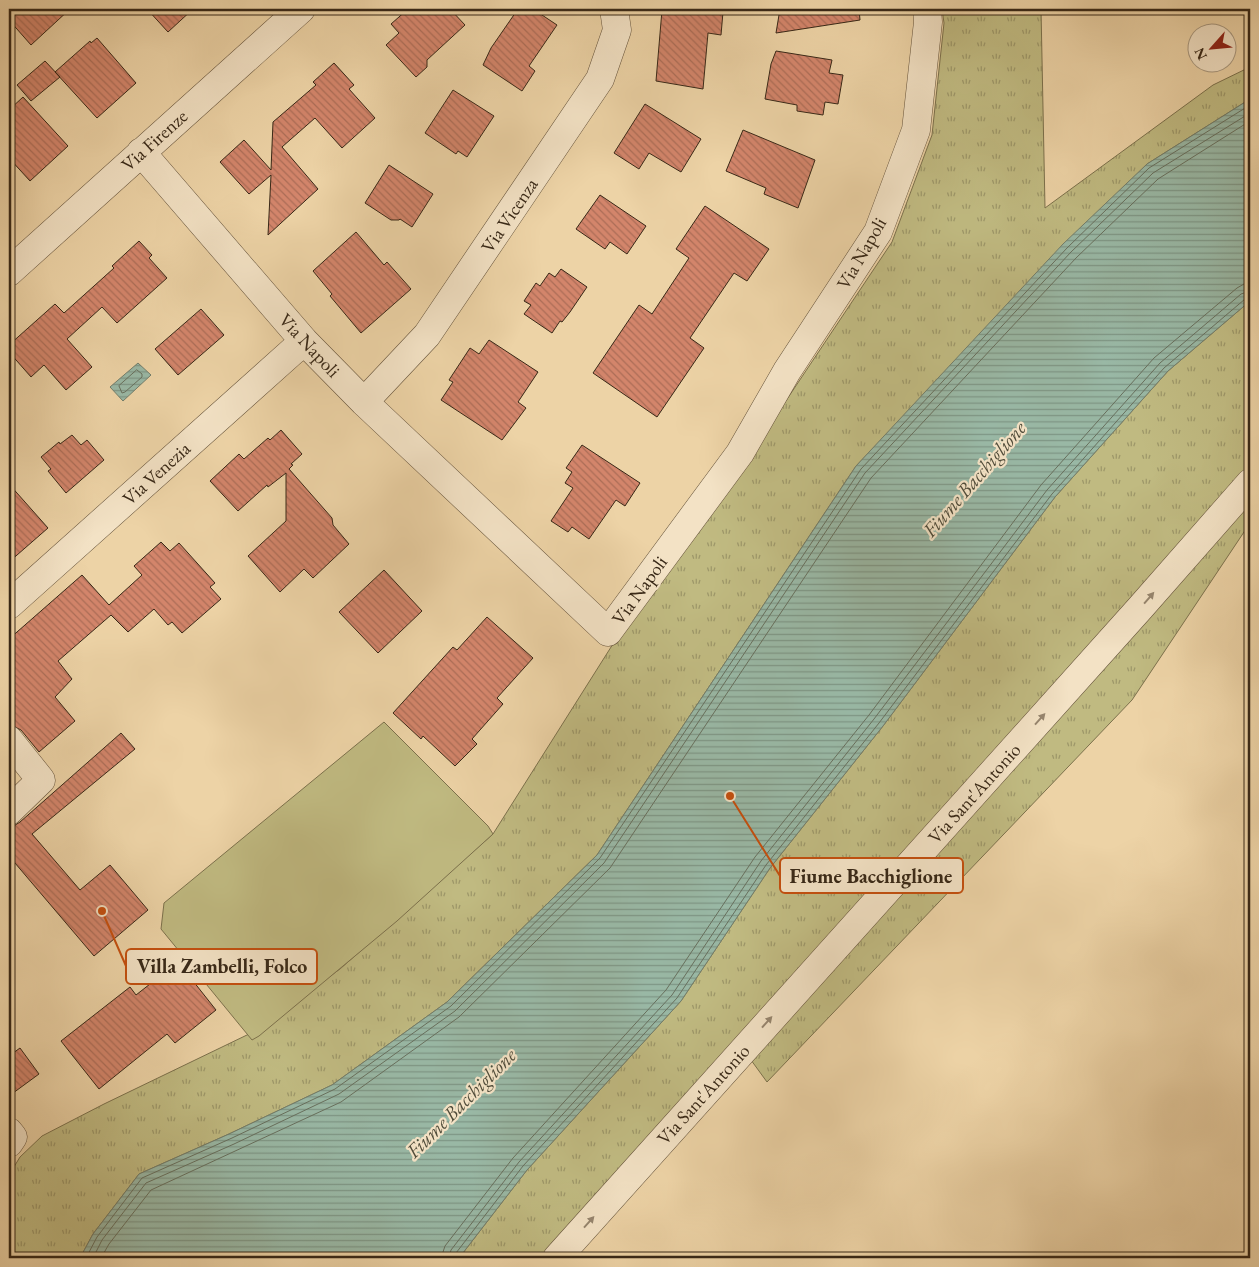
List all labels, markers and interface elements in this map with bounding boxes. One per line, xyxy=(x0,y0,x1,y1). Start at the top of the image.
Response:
north arrow xyxy=(1186,22,1236,72)
text: N xyxy=(1190,44,1211,63)
street label: Via Firenze xyxy=(116,104,193,177)
street label: Via Vicenza xyxy=(475,173,544,258)
street label: Via Napoli xyxy=(831,212,892,294)
street label: Via Napoli xyxy=(273,308,346,383)
water label: Fiume Bacchiglione xyxy=(916,416,1032,543)
street label: Via Venezia xyxy=(117,436,196,511)
street label: Via Napoli xyxy=(606,551,673,630)
one-way arrow xyxy=(1143,592,1154,605)
one-way arrow xyxy=(1034,714,1046,726)
street label: Via Sant'Antonio xyxy=(922,738,1026,849)
callout: Fiume Bacchiglione xyxy=(780,858,963,893)
text: Fiume Bacchiglione xyxy=(790,863,952,889)
callout: Villa Zambelli, Folco xyxy=(126,949,317,984)
text: Villa Zambelli, Folco xyxy=(137,953,307,979)
one-way arrow xyxy=(762,1016,773,1029)
street label: Via Sant'Antonio xyxy=(651,1039,755,1150)
water label: Fiume Bacchiglione xyxy=(400,1042,522,1164)
one-way arrow xyxy=(584,1215,595,1228)

